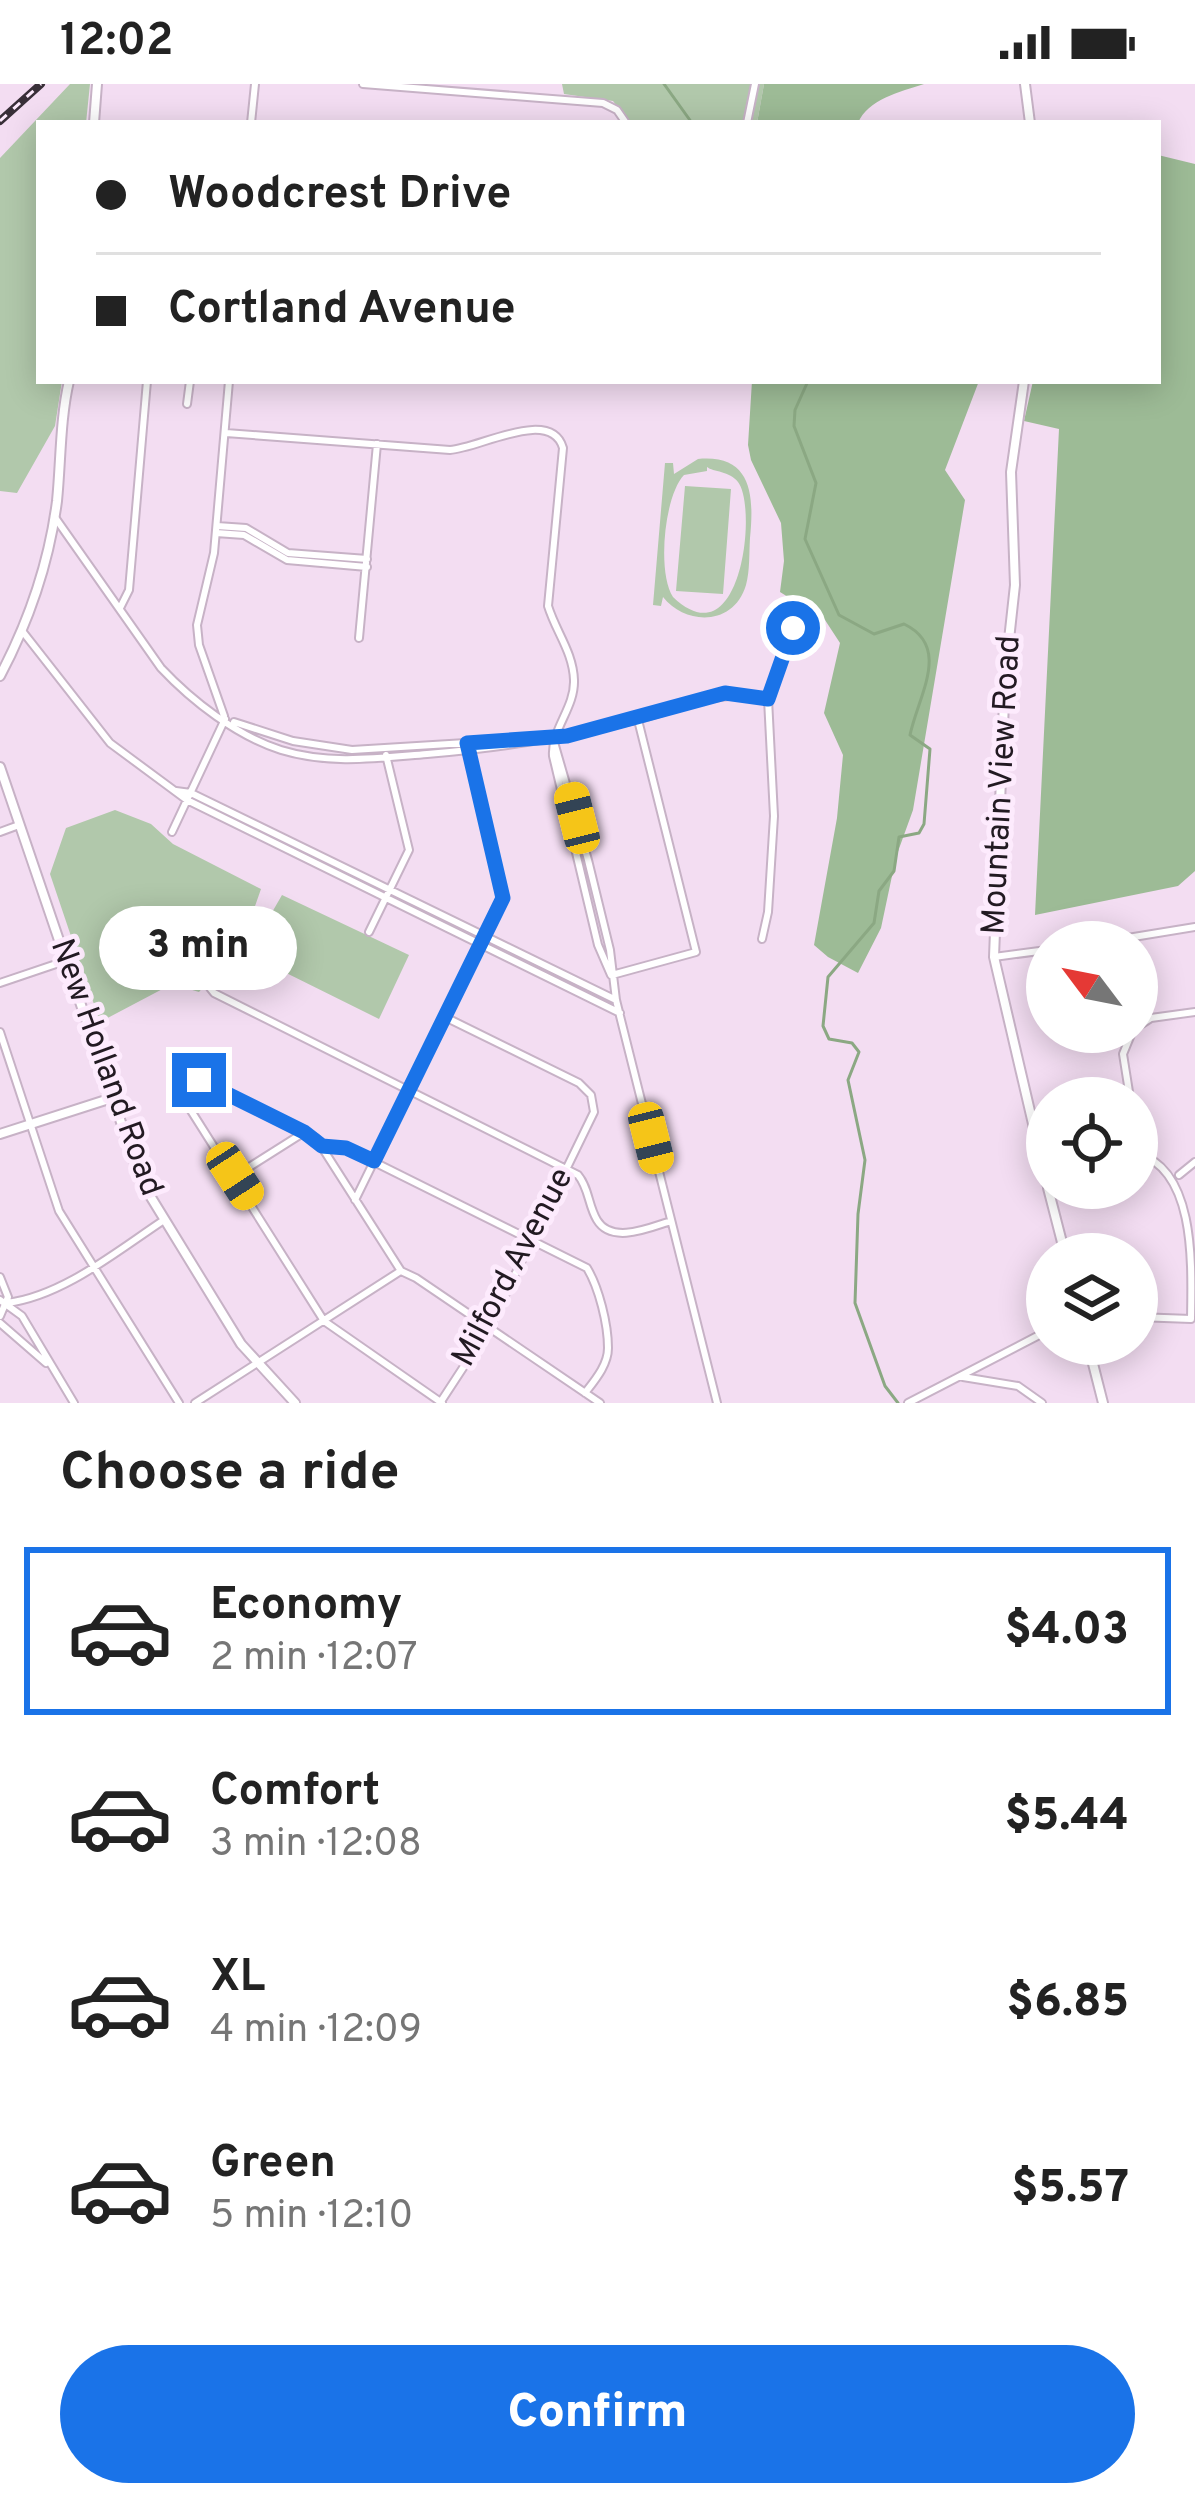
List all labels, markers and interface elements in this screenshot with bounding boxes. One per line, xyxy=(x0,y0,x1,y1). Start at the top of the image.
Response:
text: 12:02 xyxy=(60,14,174,71)
text: Woodcrest Drive xyxy=(168,167,511,224)
text: Cortland Avenue xyxy=(168,282,515,339)
route start xyxy=(766,601,820,655)
street label: Mountain View Road xyxy=(974,634,1032,936)
car xyxy=(551,779,603,857)
callout: 3 min xyxy=(100,906,298,990)
north arrow xyxy=(1026,921,1158,1053)
map controls xyxy=(1026,921,1158,1365)
text: 3 min xyxy=(147,923,249,972)
street label: New Holland Road xyxy=(39,934,171,1202)
route end xyxy=(172,1053,226,1107)
button: locate xyxy=(1026,1077,1158,1209)
car xyxy=(625,1099,677,1177)
car xyxy=(200,1136,270,1216)
street label: Milford Avenue xyxy=(444,1161,584,1375)
button: layers xyxy=(1026,1233,1158,1365)
text: Choose a ride xyxy=(60,1440,400,1509)
icon: car xyxy=(66,1577,174,1685)
text: Economy xyxy=(210,1578,402,1635)
text: $4.03 xyxy=(1004,1603,1129,1660)
text: 2 min · 12:07 xyxy=(210,1635,418,1684)
icon: car xyxy=(66,1763,174,1871)
text: Comfort xyxy=(210,1764,380,1821)
text: $5.44 xyxy=(1005,1789,1129,1846)
text: 3 min · 12:08 xyxy=(210,1821,422,1870)
icon: car xyxy=(66,1949,174,2057)
text: XL xyxy=(210,1950,265,2007)
text: $6.85 xyxy=(1007,1975,1129,2032)
text: 4 min · 12:09 xyxy=(210,2007,422,2056)
icon: car xyxy=(66,2135,174,2243)
text: Green xyxy=(210,2136,336,2193)
text: $5.57 xyxy=(1011,2161,1129,2218)
text: 5 min · 12:10 xyxy=(210,2193,413,2242)
button: Confirm xyxy=(60,2345,1135,2483)

